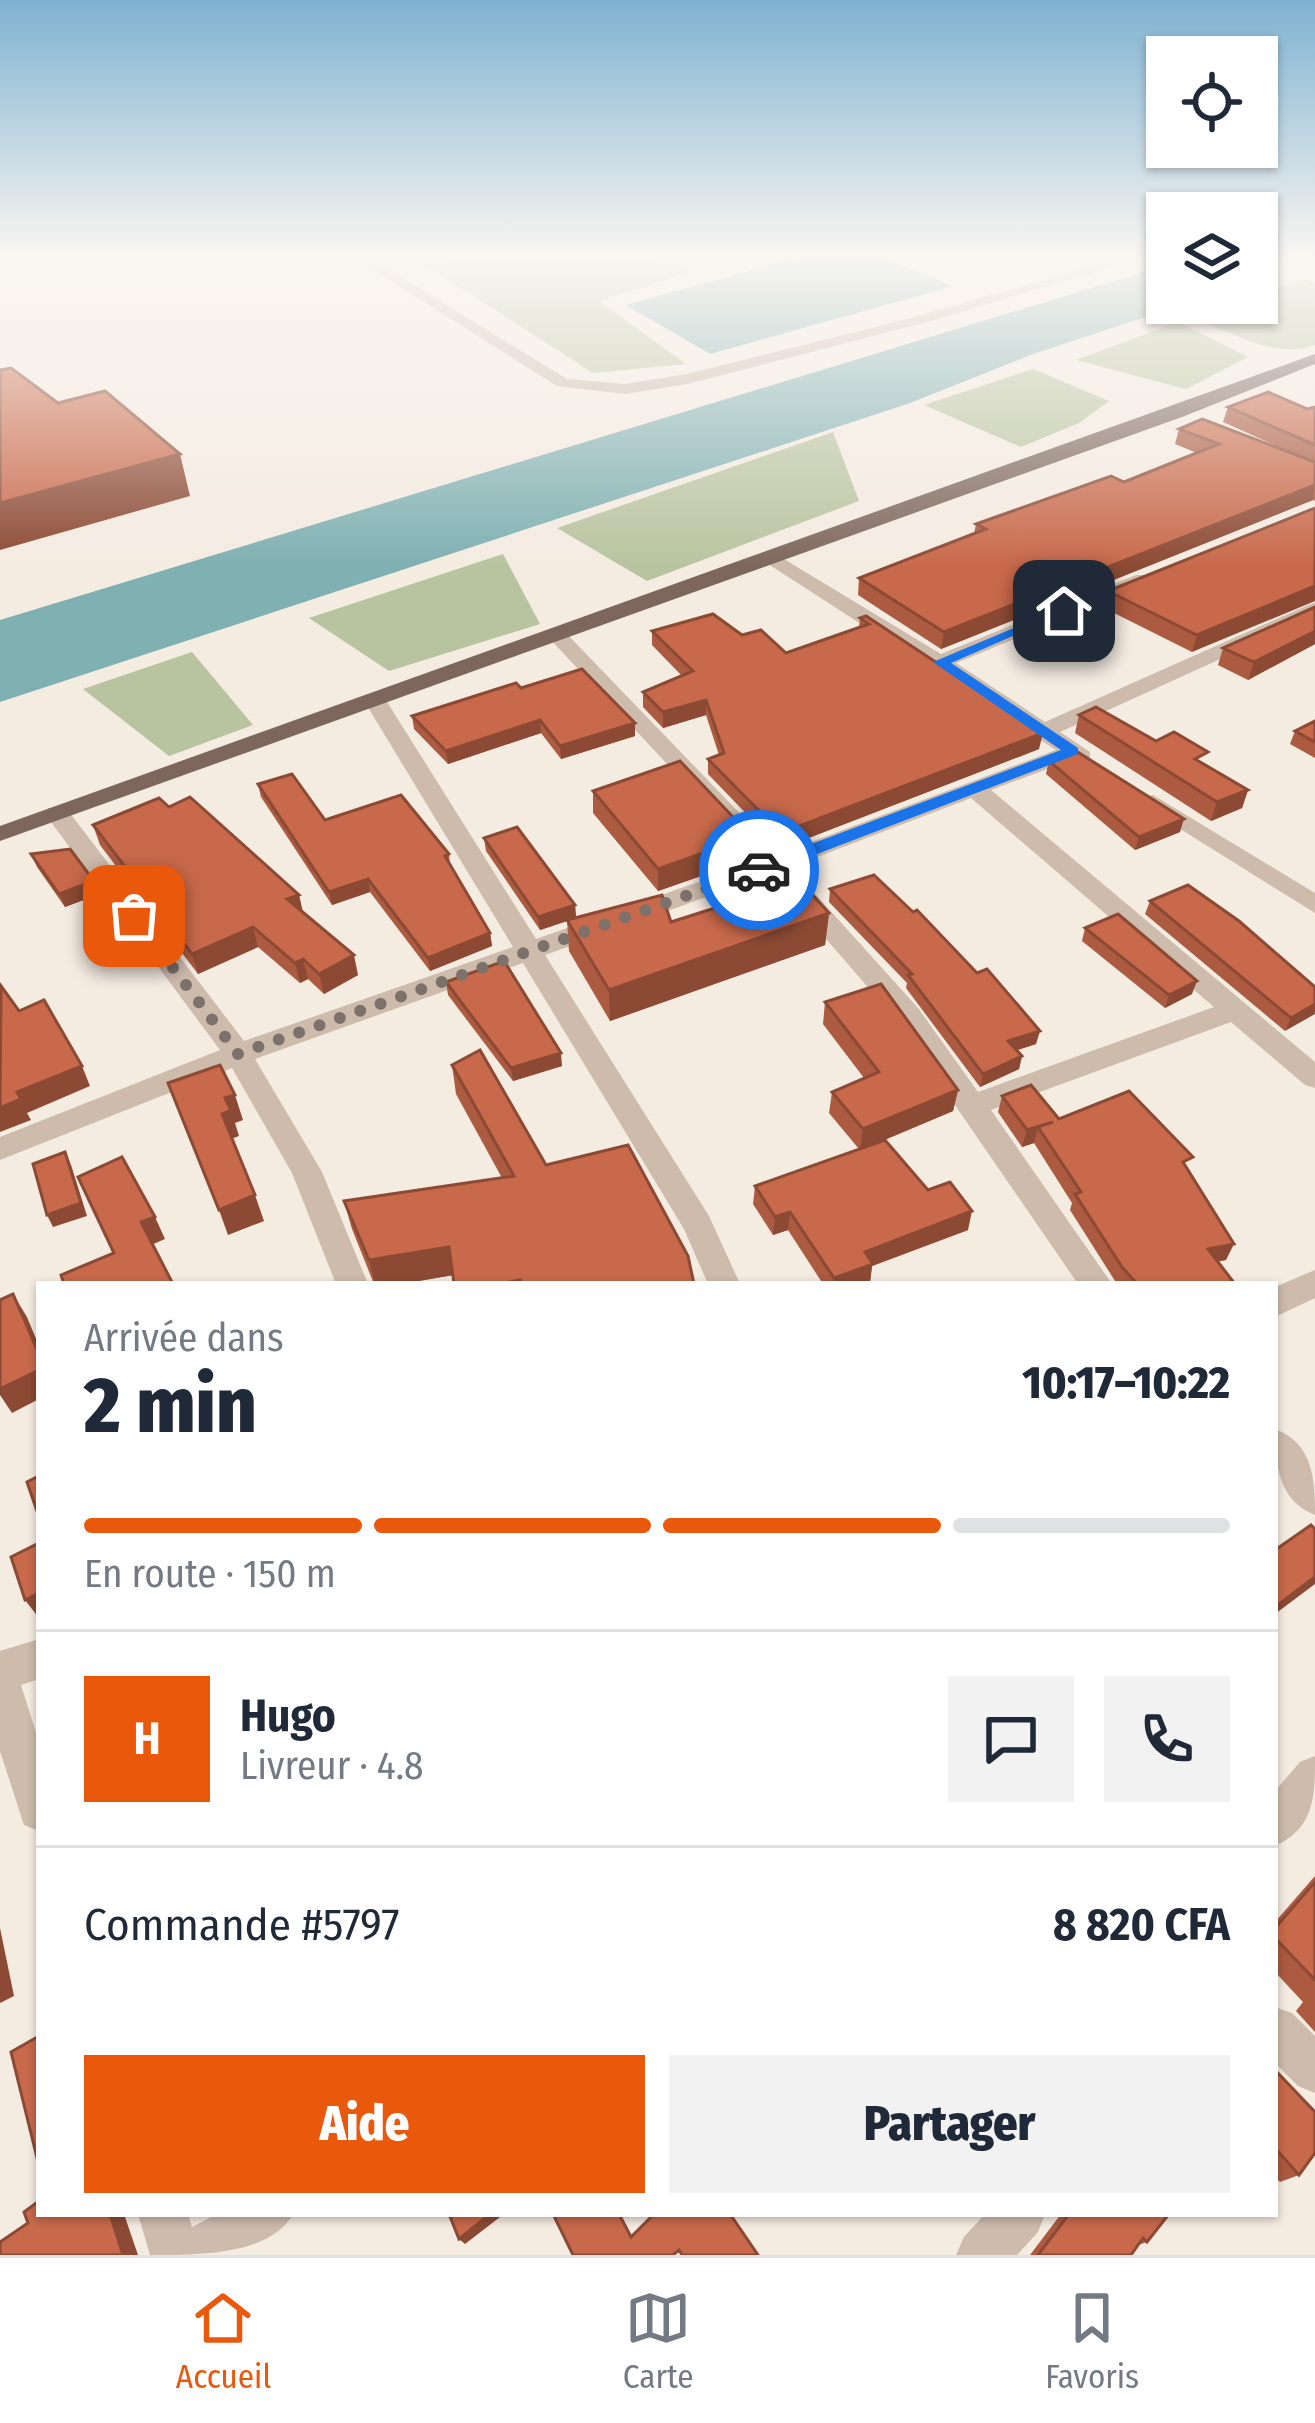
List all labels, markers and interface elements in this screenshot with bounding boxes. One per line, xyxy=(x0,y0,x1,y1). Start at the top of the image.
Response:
map controls xyxy=(1146,36,1278,324)
button: locate xyxy=(1146,36,1278,168)
button: layers xyxy=(1146,192,1278,324)
pin xyxy=(1013,560,1115,662)
icon: home xyxy=(1031,578,1097,644)
courier xyxy=(699,810,819,930)
icon: car xyxy=(726,837,792,903)
pin xyxy=(83,865,185,967)
icon: bag xyxy=(101,883,167,949)
text: Arrivée dans xyxy=(84,1315,284,1361)
text: 10:17–10:22 xyxy=(1022,1356,1230,1410)
text: 2 min xyxy=(84,1359,257,1453)
text: En route · 150 m xyxy=(84,1551,336,1597)
button: chat xyxy=(948,1676,1074,1802)
button: phone xyxy=(1104,1676,1230,1802)
text: Hugo xyxy=(240,1689,336,1743)
text: H xyxy=(133,1712,161,1766)
text: Livreur · 4.8 xyxy=(240,1743,424,1789)
text: Commande #5797 xyxy=(84,1898,400,1952)
text: 8 820 CFA xyxy=(1053,1898,1230,1952)
button: Aide xyxy=(84,2055,645,2193)
button: Partager xyxy=(669,2055,1230,2193)
tab: Accueil xyxy=(176,2285,271,2397)
tab: Carte xyxy=(623,2285,694,2397)
tab: Favoris xyxy=(1045,2285,1139,2397)

